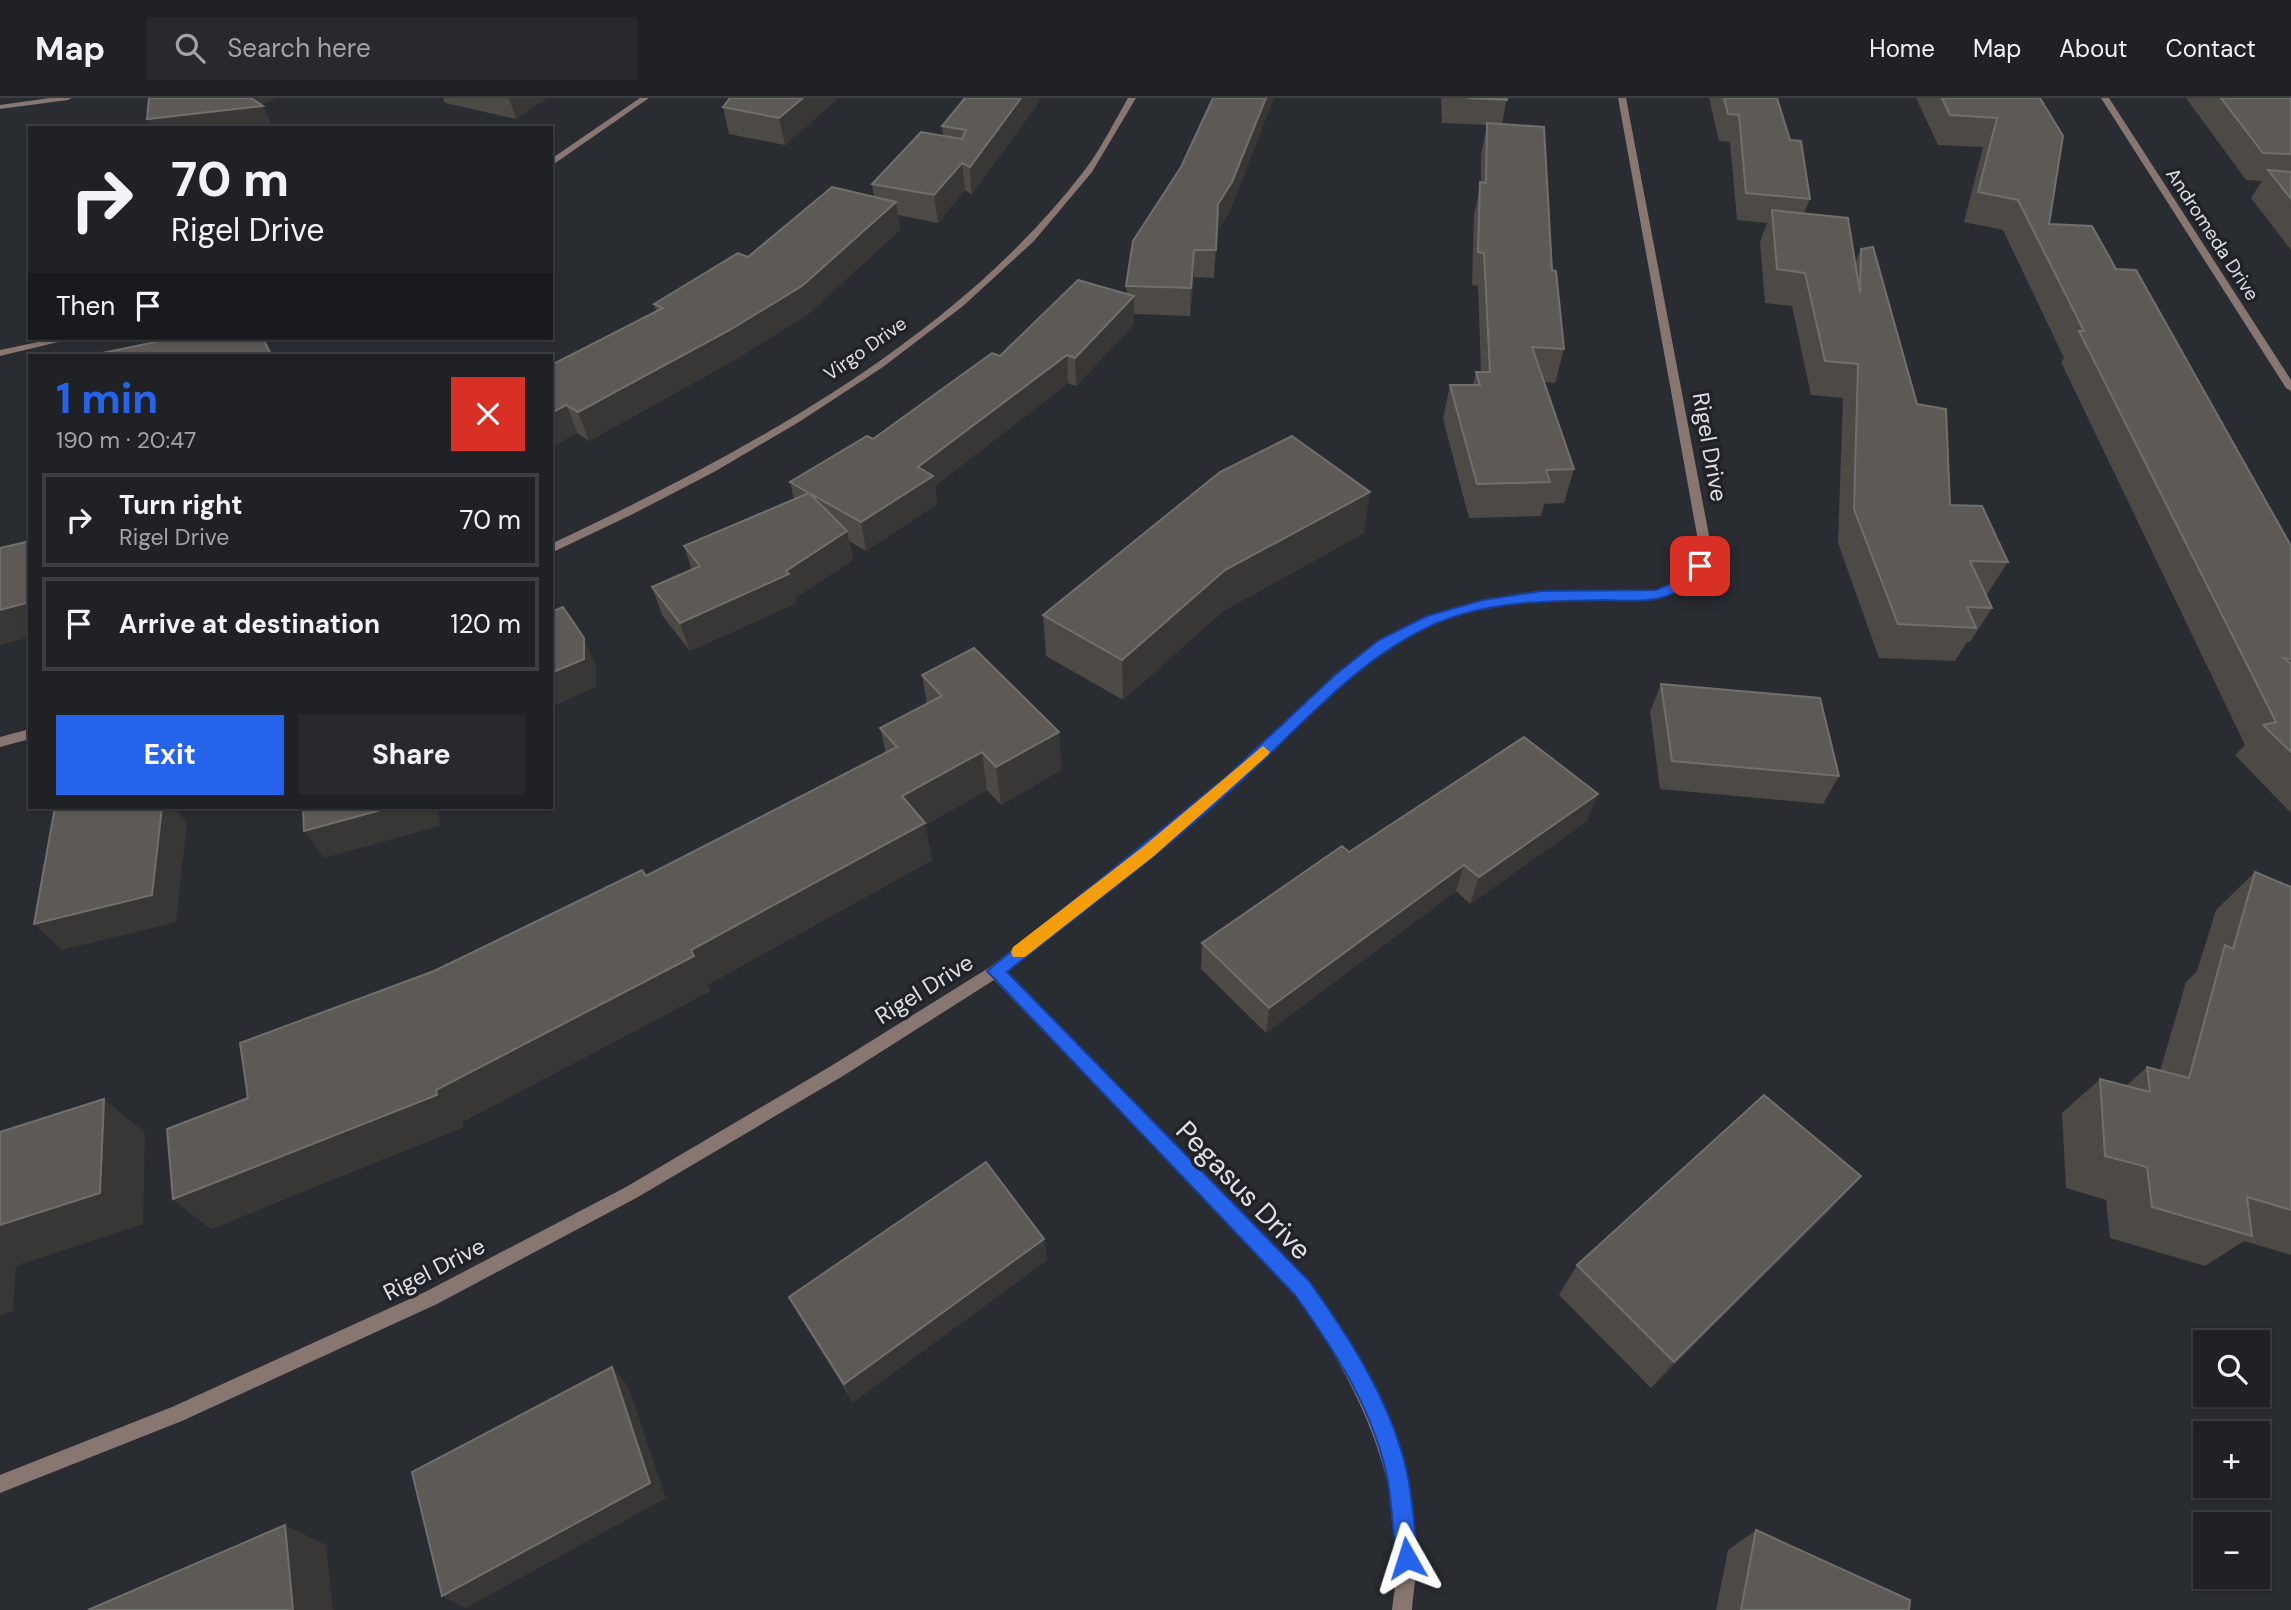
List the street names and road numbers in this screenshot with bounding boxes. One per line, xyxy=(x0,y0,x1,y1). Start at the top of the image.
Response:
street label: Andromeda Drive xyxy=(2160,163,2265,305)
street label: Virgo Drive xyxy=(819,311,912,386)
street label: Rigel Drive xyxy=(1686,390,1734,504)
street label: Rigel Drive xyxy=(869,947,979,1031)
street label: Pegasus Drive xyxy=(1168,1113,1319,1268)
street label: Rigel Drive xyxy=(378,1231,490,1307)

